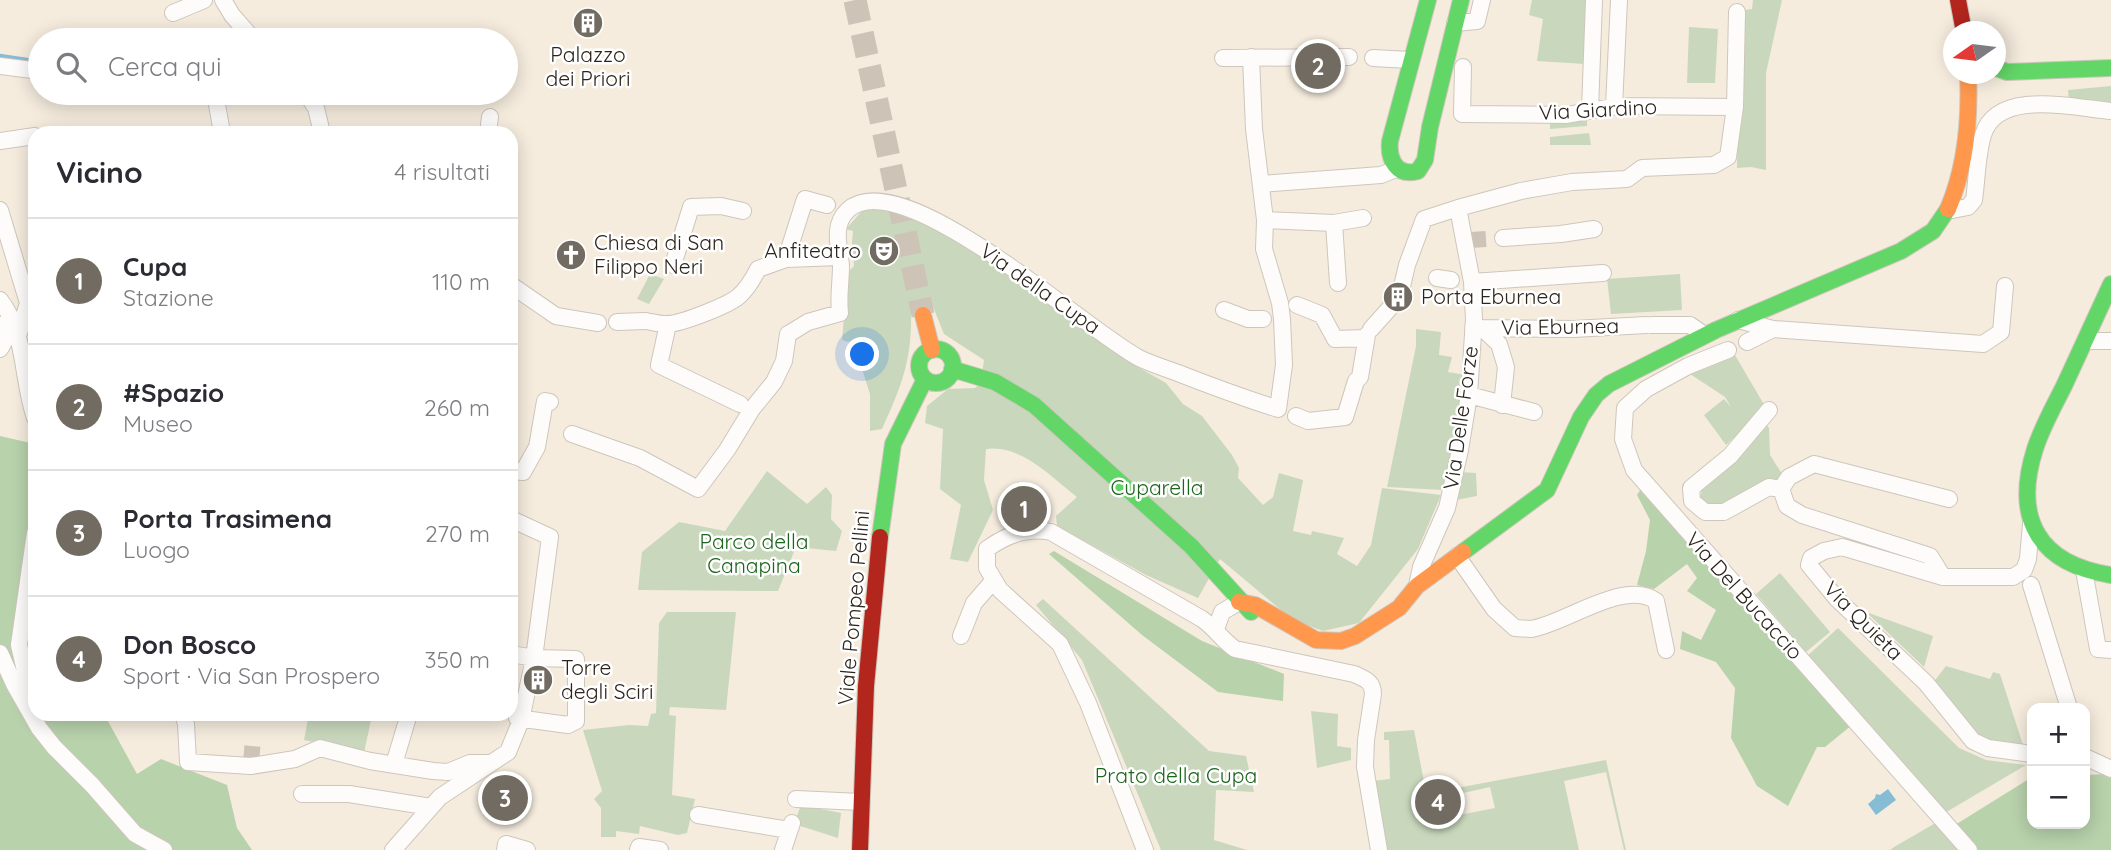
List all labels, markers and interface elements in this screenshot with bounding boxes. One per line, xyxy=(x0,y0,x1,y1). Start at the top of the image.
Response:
building icon: Palazzo dei Priori xyxy=(571,6,605,40)
north arrow xyxy=(1943,21,2006,84)
search box xyxy=(28,28,518,105)
pin: 2 xyxy=(1295,40,1341,92)
place label: Palazzo dei Priori xyxy=(545,41,631,91)
icon: search xyxy=(52,48,90,86)
text: Cerca qui xyxy=(108,50,222,83)
street label: Via Giardino xyxy=(1538,93,1658,125)
text: Vicino xyxy=(56,153,143,191)
text: 4 risultati xyxy=(394,157,490,186)
place label: Chiesa di San Filippo Neri xyxy=(594,229,724,279)
theatre icon: Anfiteatro xyxy=(867,234,901,268)
place label: Anfiteatro xyxy=(764,237,861,263)
street label: Via della Cupa xyxy=(975,237,1106,339)
church icon: Chiesa di San Filippo Neri xyxy=(554,238,588,272)
text: Cupa xyxy=(123,250,187,283)
text: 1 xyxy=(75,267,83,296)
text: 110 m xyxy=(432,267,490,296)
building icon: Porta Eburnea xyxy=(1381,280,1415,314)
text: Stazione xyxy=(123,283,214,312)
place label: Porta Eburnea xyxy=(1421,283,1561,309)
street label: Via Eburnea xyxy=(1501,312,1619,340)
your location xyxy=(845,337,879,371)
street label: Via Delle Forze xyxy=(1437,344,1483,492)
text: #Spazio xyxy=(123,376,224,409)
text: 2 xyxy=(72,393,86,422)
text: 260 m xyxy=(424,393,490,422)
text: Museo xyxy=(123,409,193,438)
park label: Cuparella xyxy=(1111,474,1204,500)
pin: 1 xyxy=(1001,483,1047,535)
text: Porta Trasimena xyxy=(123,502,332,535)
street label: Viale Pompeo Pellini xyxy=(832,509,874,706)
text: 3 xyxy=(73,519,85,548)
text: 270 m xyxy=(425,519,490,548)
street label: Via Del Bucaccio xyxy=(1681,526,1809,665)
park label: Parco della Canapina xyxy=(699,528,809,578)
text: Luogo xyxy=(123,535,190,564)
street label: Via Quieta xyxy=(1819,575,1909,665)
text: Don Bosco xyxy=(123,628,256,661)
text: 4 xyxy=(72,645,86,674)
text: 350 m xyxy=(424,645,490,674)
place label: Torre degli Sciri xyxy=(561,654,653,704)
text: Sport · Via San Prospero xyxy=(123,661,380,690)
building icon: Torre degli Sciri xyxy=(521,663,555,697)
map controls xyxy=(2027,703,2090,829)
button: + xyxy=(2027,703,2090,766)
park label: Prato della Cupa xyxy=(1095,762,1257,788)
button: − xyxy=(2027,766,2090,829)
pin: 3 xyxy=(482,772,528,824)
pin: 4 xyxy=(1415,776,1461,828)

